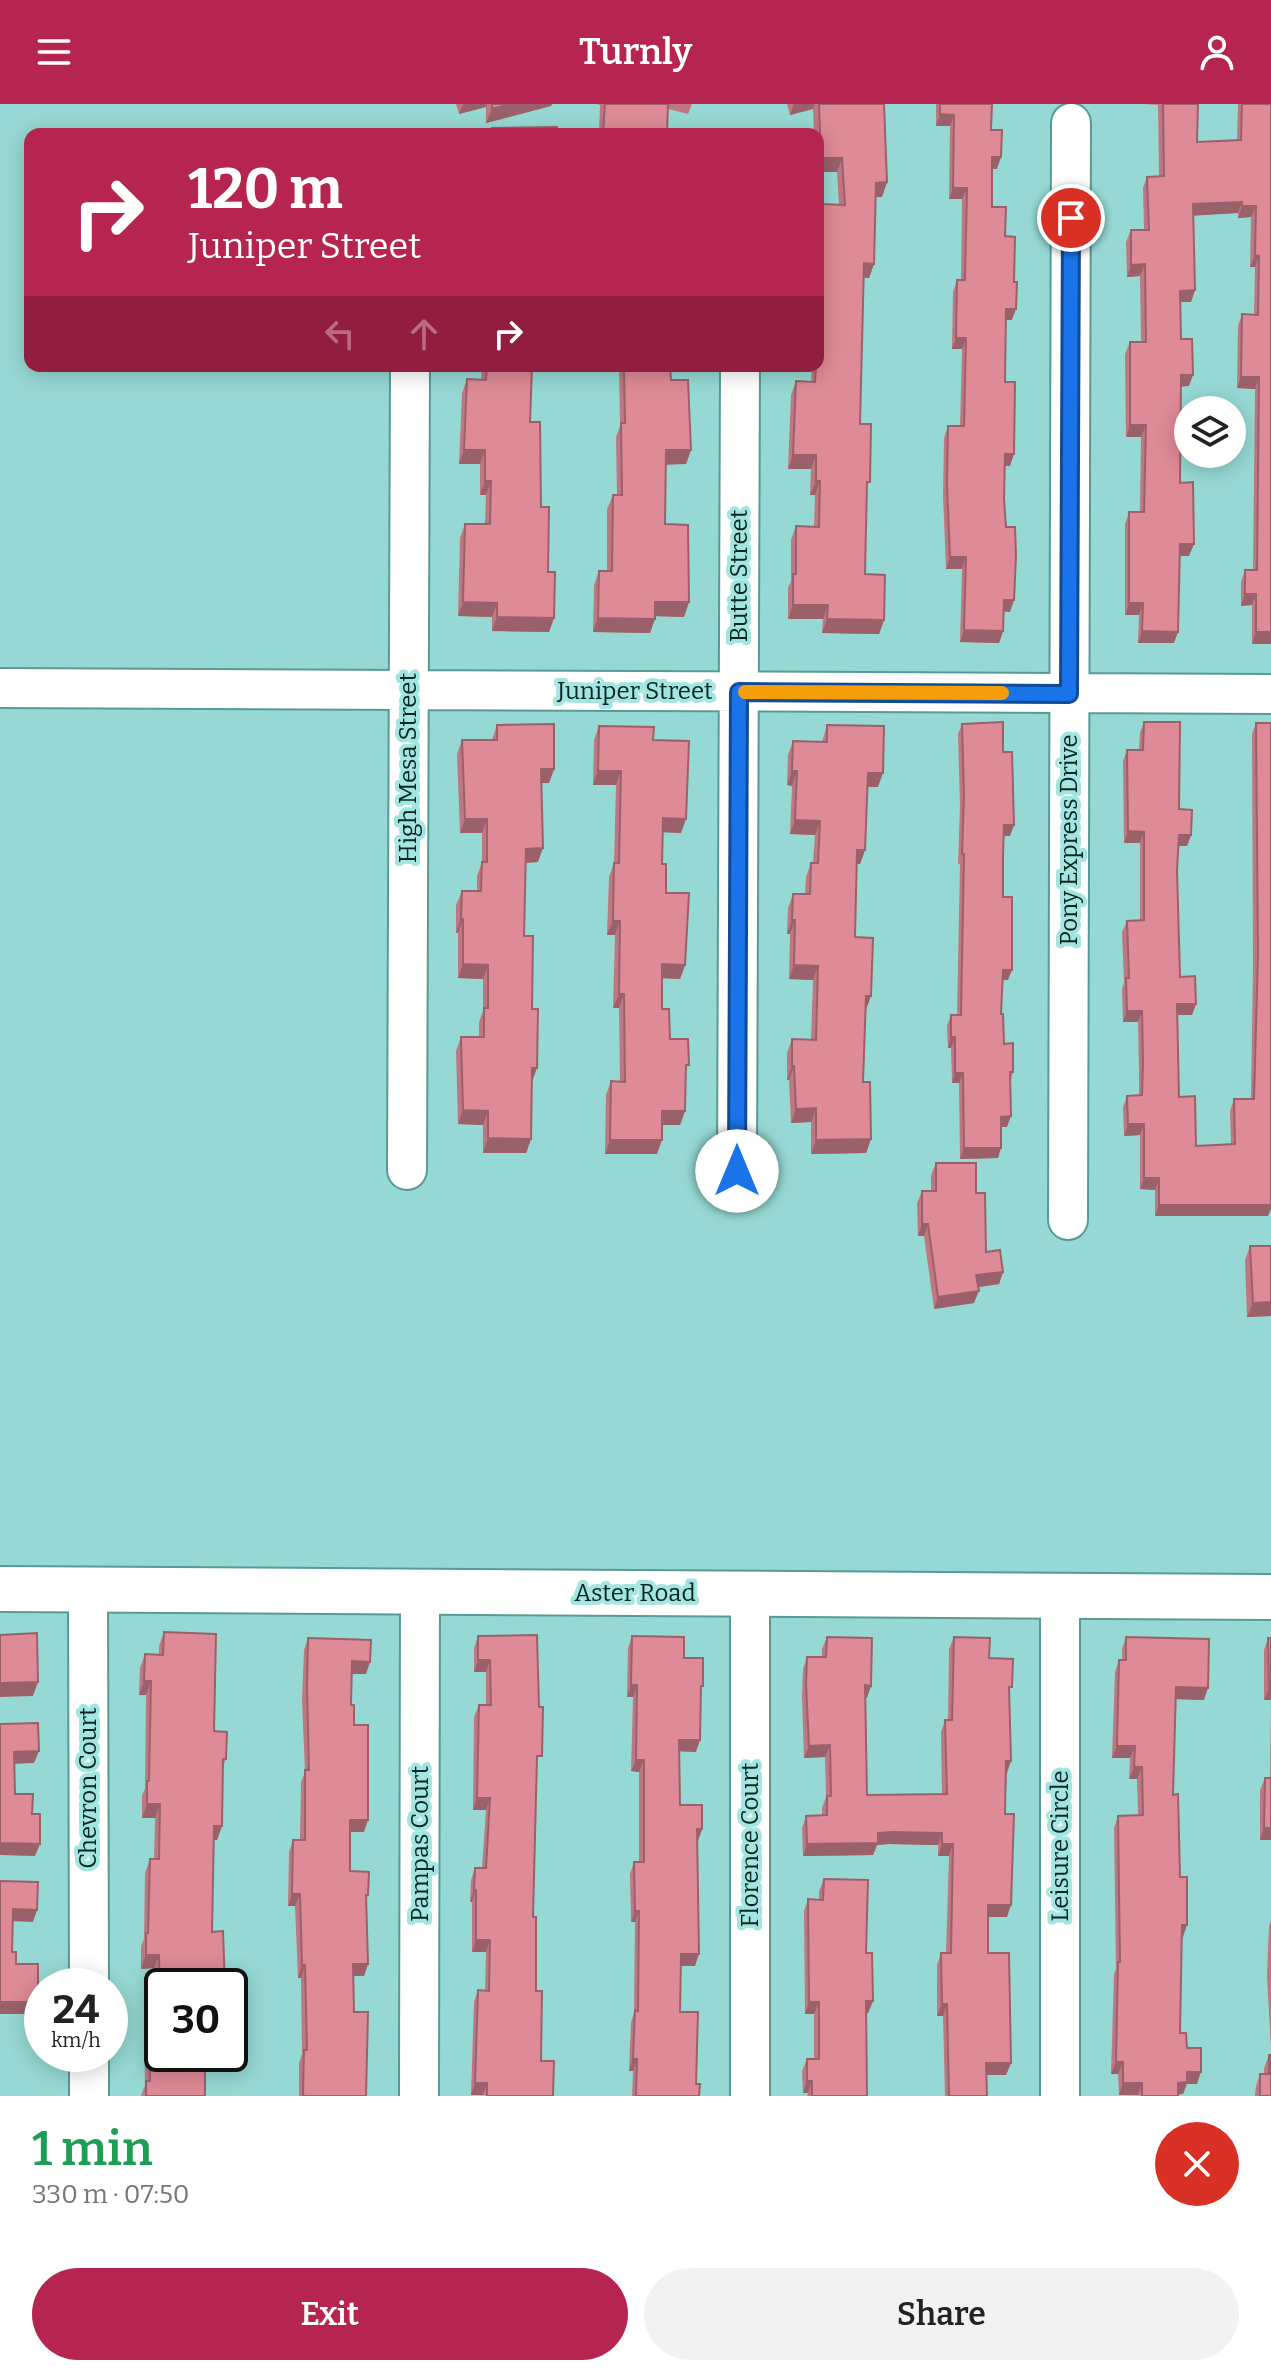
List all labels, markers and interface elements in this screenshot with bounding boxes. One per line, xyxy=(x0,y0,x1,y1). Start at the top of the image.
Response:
icon: menu xyxy=(32,30,76,74)
text: Turnly xyxy=(579,30,692,74)
icon: person xyxy=(1195,30,1239,74)
text: 120 m xyxy=(188,156,343,223)
icon: right xyxy=(56,160,160,264)
pin xyxy=(1037,184,1105,252)
icon: arrive xyxy=(1049,196,1093,240)
text: Juniper Street xyxy=(188,224,421,268)
icon: left xyxy=(318,312,362,356)
icon: ahead xyxy=(402,312,446,356)
icon: right xyxy=(486,312,530,356)
map controls xyxy=(1174,396,1246,468)
button: layers xyxy=(1174,396,1246,468)
street label: Butte Street xyxy=(725,509,753,642)
street label: High Mesa Street xyxy=(394,673,422,863)
street label: Juniper Street xyxy=(556,677,713,705)
street label: Pony Express Drive xyxy=(1055,734,1083,946)
position arrow xyxy=(695,1129,779,1213)
street label: Aster Road xyxy=(574,1579,696,1607)
street label: Chevron Court xyxy=(74,1707,102,1869)
street label: Florence Court xyxy=(736,1762,764,1927)
street label: Pampas Court xyxy=(406,1766,434,1922)
street label: Leisure Circle xyxy=(1046,1770,1074,1922)
speed limit sign: 30 xyxy=(144,1968,248,2072)
text: 24 xyxy=(53,1986,99,2034)
text: km/h xyxy=(51,2028,101,2052)
text: 1 min xyxy=(32,2120,153,2178)
button: close xyxy=(1155,2122,1239,2206)
text: 330 m · 07:50 xyxy=(32,2179,189,2210)
button: Exit xyxy=(32,2268,628,2360)
button: Share xyxy=(644,2268,1239,2360)

